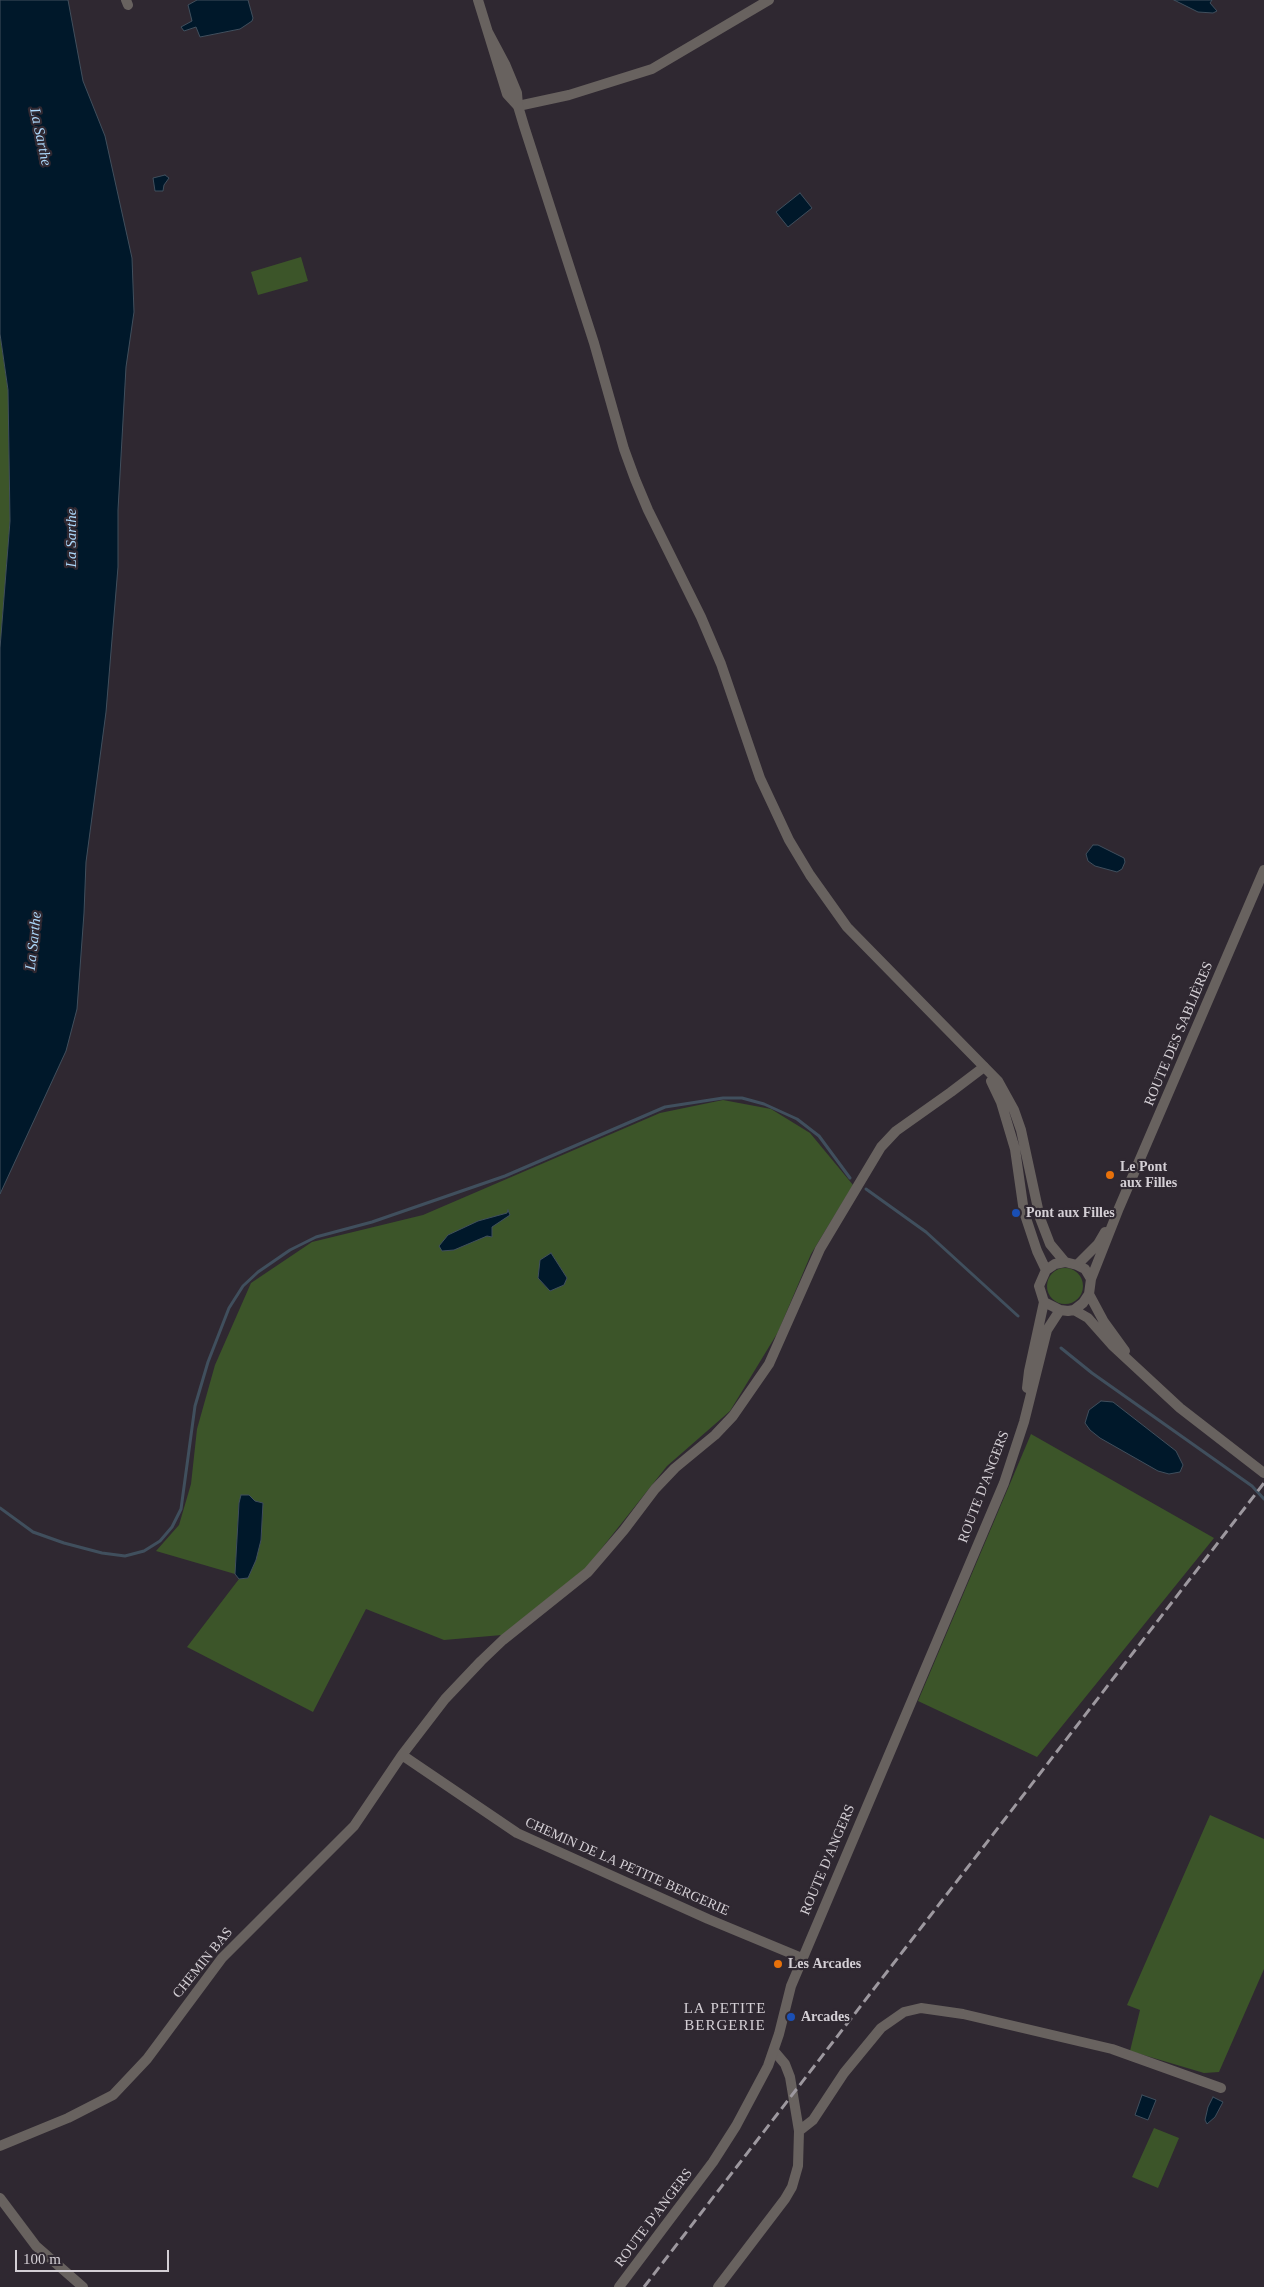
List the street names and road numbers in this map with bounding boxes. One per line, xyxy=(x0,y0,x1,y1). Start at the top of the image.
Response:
street label: ROUTE DES SABLIÈRES xyxy=(1141,959,1217,1109)
street label: ROUTE D'ANGERS xyxy=(955,1429,1013,1545)
street label: ROUTE D'ANGERS xyxy=(797,1802,859,1918)
street label: CHEMIN DE LA PETITE BERGERIE xyxy=(522,1814,732,1920)
street label: CHEMIN BAS xyxy=(169,1924,237,2002)
street label: ROUTE D'ANGERS xyxy=(612,2166,696,2270)

